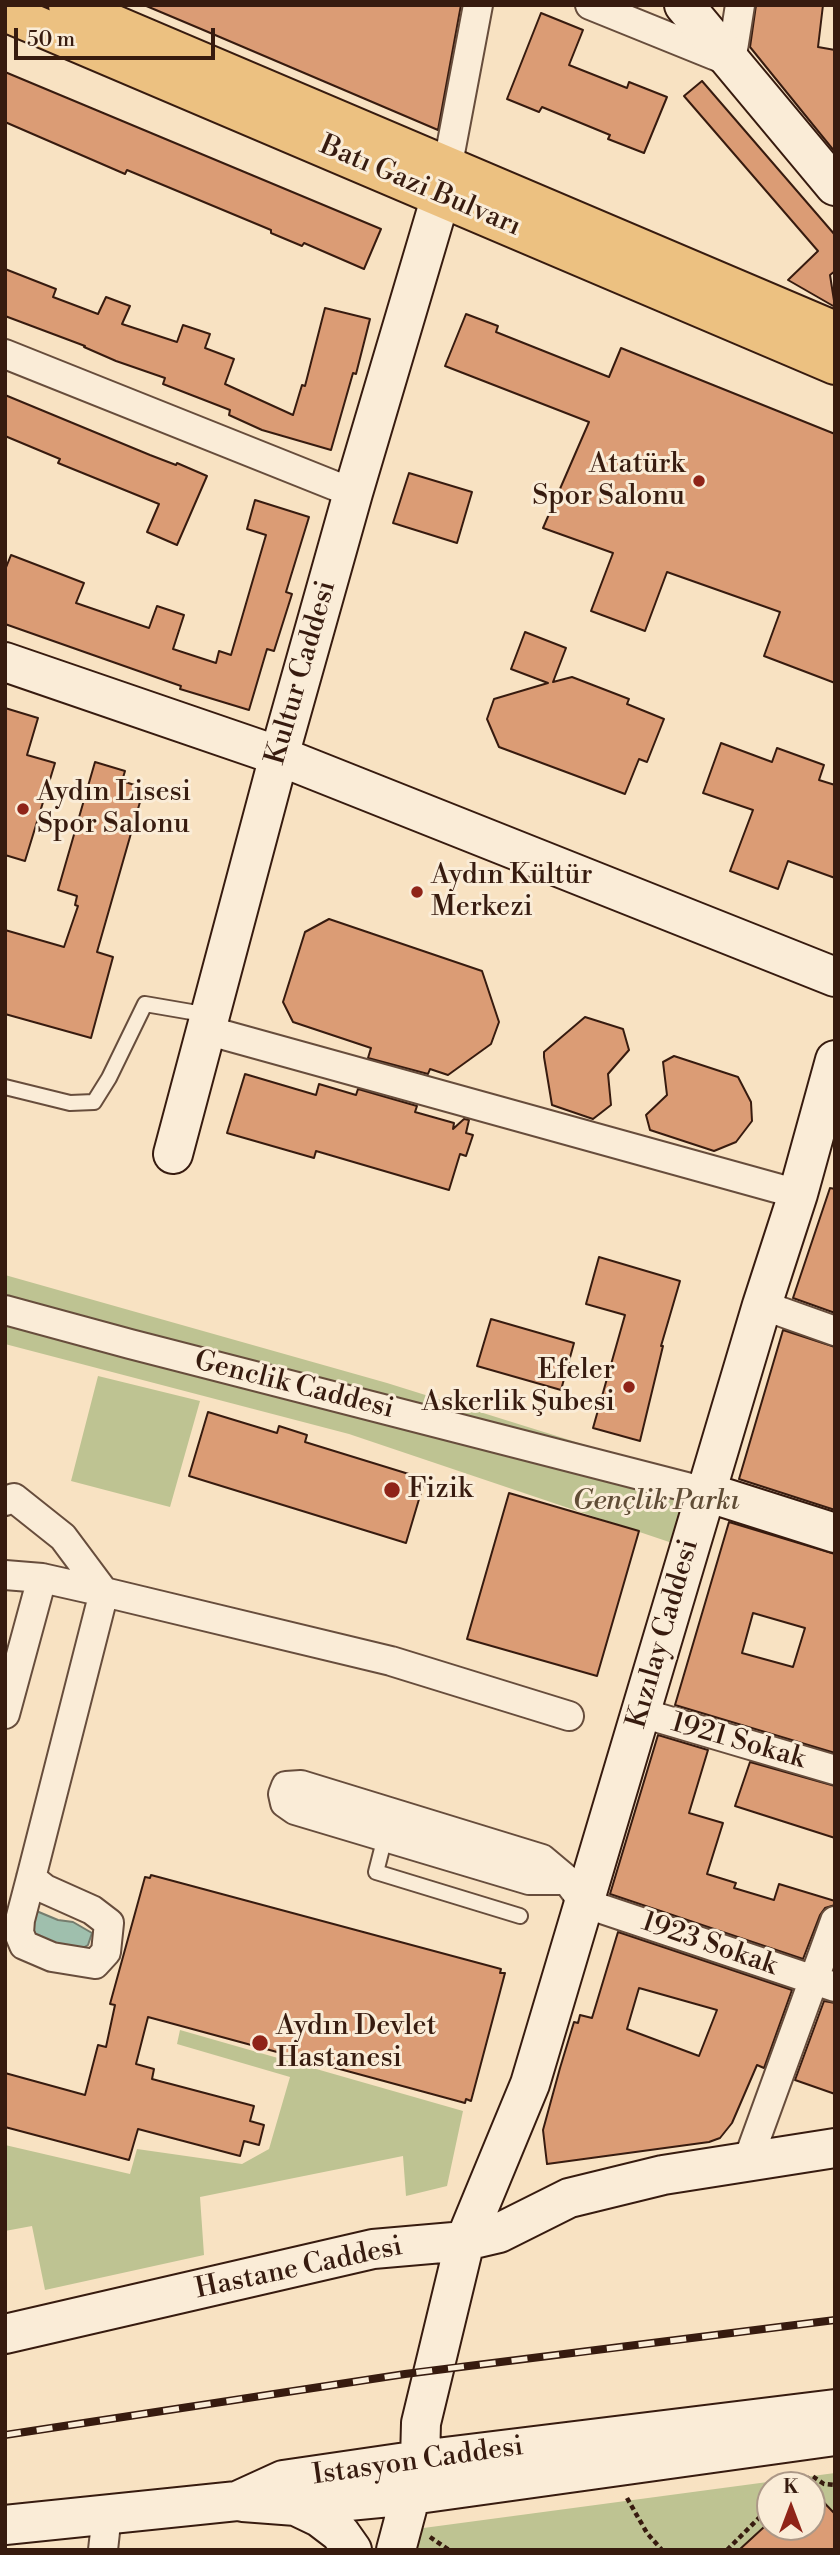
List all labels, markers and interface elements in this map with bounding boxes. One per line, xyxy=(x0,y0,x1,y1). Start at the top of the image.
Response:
scale bar xyxy=(18,14,219,58)
text: 50 m xyxy=(27,27,75,53)
street label: Batı Gazi Bulvarı xyxy=(314,129,526,245)
place label: Atatürk Spor Salonu xyxy=(532,448,685,514)
marker: Atatürk Spor Salonu xyxy=(691,473,707,489)
street label: Kultur Caddesi xyxy=(260,577,344,769)
place label: Aydın Lisesi Spor Salonu xyxy=(37,776,191,842)
marker: Aydın Lisesi Spor Salonu xyxy=(15,801,31,817)
place label: Aydın Kültür Merkezi xyxy=(431,859,592,925)
marker: Aydın Kültür Merkezi xyxy=(409,884,425,900)
street label: Genclik Caddesi xyxy=(191,1345,397,1427)
place label: Efeler Askerlik Şubesi xyxy=(422,1354,615,1420)
marker: Efeler Askerlik Şubesi xyxy=(621,1379,637,1395)
place label: Fizik xyxy=(408,1473,473,1507)
marker: Fizik xyxy=(382,1480,402,1500)
park label: Gençlik Parkı xyxy=(573,1485,739,1519)
street label: Kızılay Caddesi xyxy=(621,1536,707,1732)
street label: 1921 Sokak xyxy=(667,1707,809,1777)
street label: 1923 Sokak xyxy=(637,1906,781,1984)
place label: Aydın Devlet Hastanesi xyxy=(276,2010,436,2076)
marker: Aydın Devlet Hastanesi xyxy=(250,2033,270,2053)
street label: Hastane Caddesi xyxy=(192,2231,406,2307)
street label: Istasyon Caddesi xyxy=(310,2431,526,2493)
north arrow xyxy=(756,2471,826,2541)
text: K xyxy=(783,2475,799,2499)

